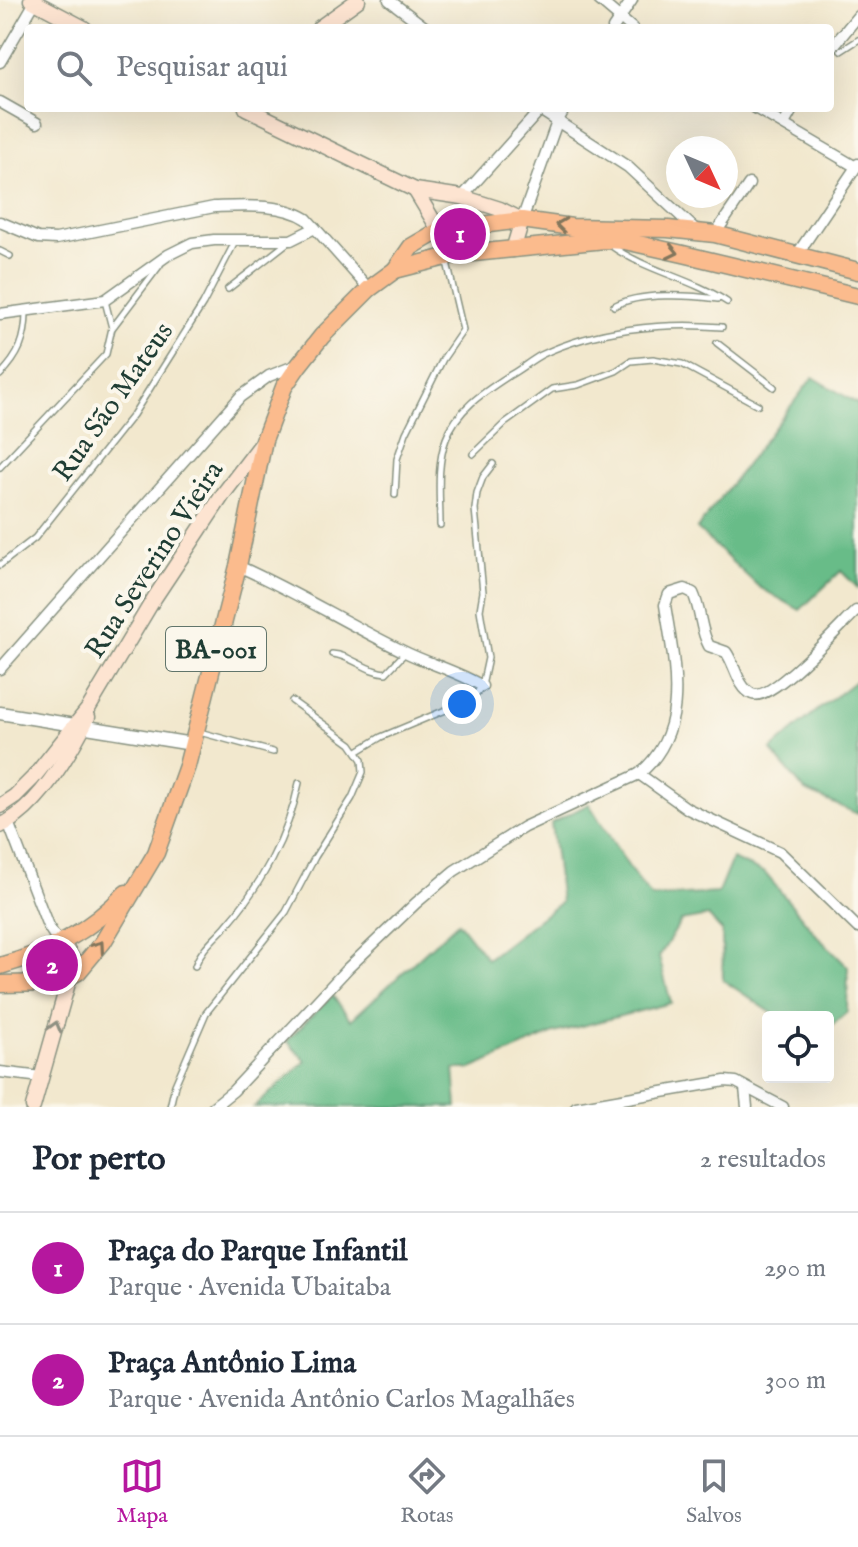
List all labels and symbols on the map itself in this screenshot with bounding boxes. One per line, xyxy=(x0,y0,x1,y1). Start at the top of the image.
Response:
north arrow xyxy=(666,136,738,208)
pin: 1 xyxy=(434,204,486,264)
one-way arrow xyxy=(554,217,567,234)
one-way arrow xyxy=(665,243,679,260)
street label: Rua São Mateus xyxy=(46,316,182,489)
street label: Rua Severino Vieira xyxy=(78,454,232,666)
road number: BA-001 xyxy=(166,627,266,671)
your location xyxy=(442,684,482,724)
pin: 2 xyxy=(26,935,78,995)
one-way arrow xyxy=(89,940,104,955)
one-way arrow xyxy=(46,1020,62,1034)

